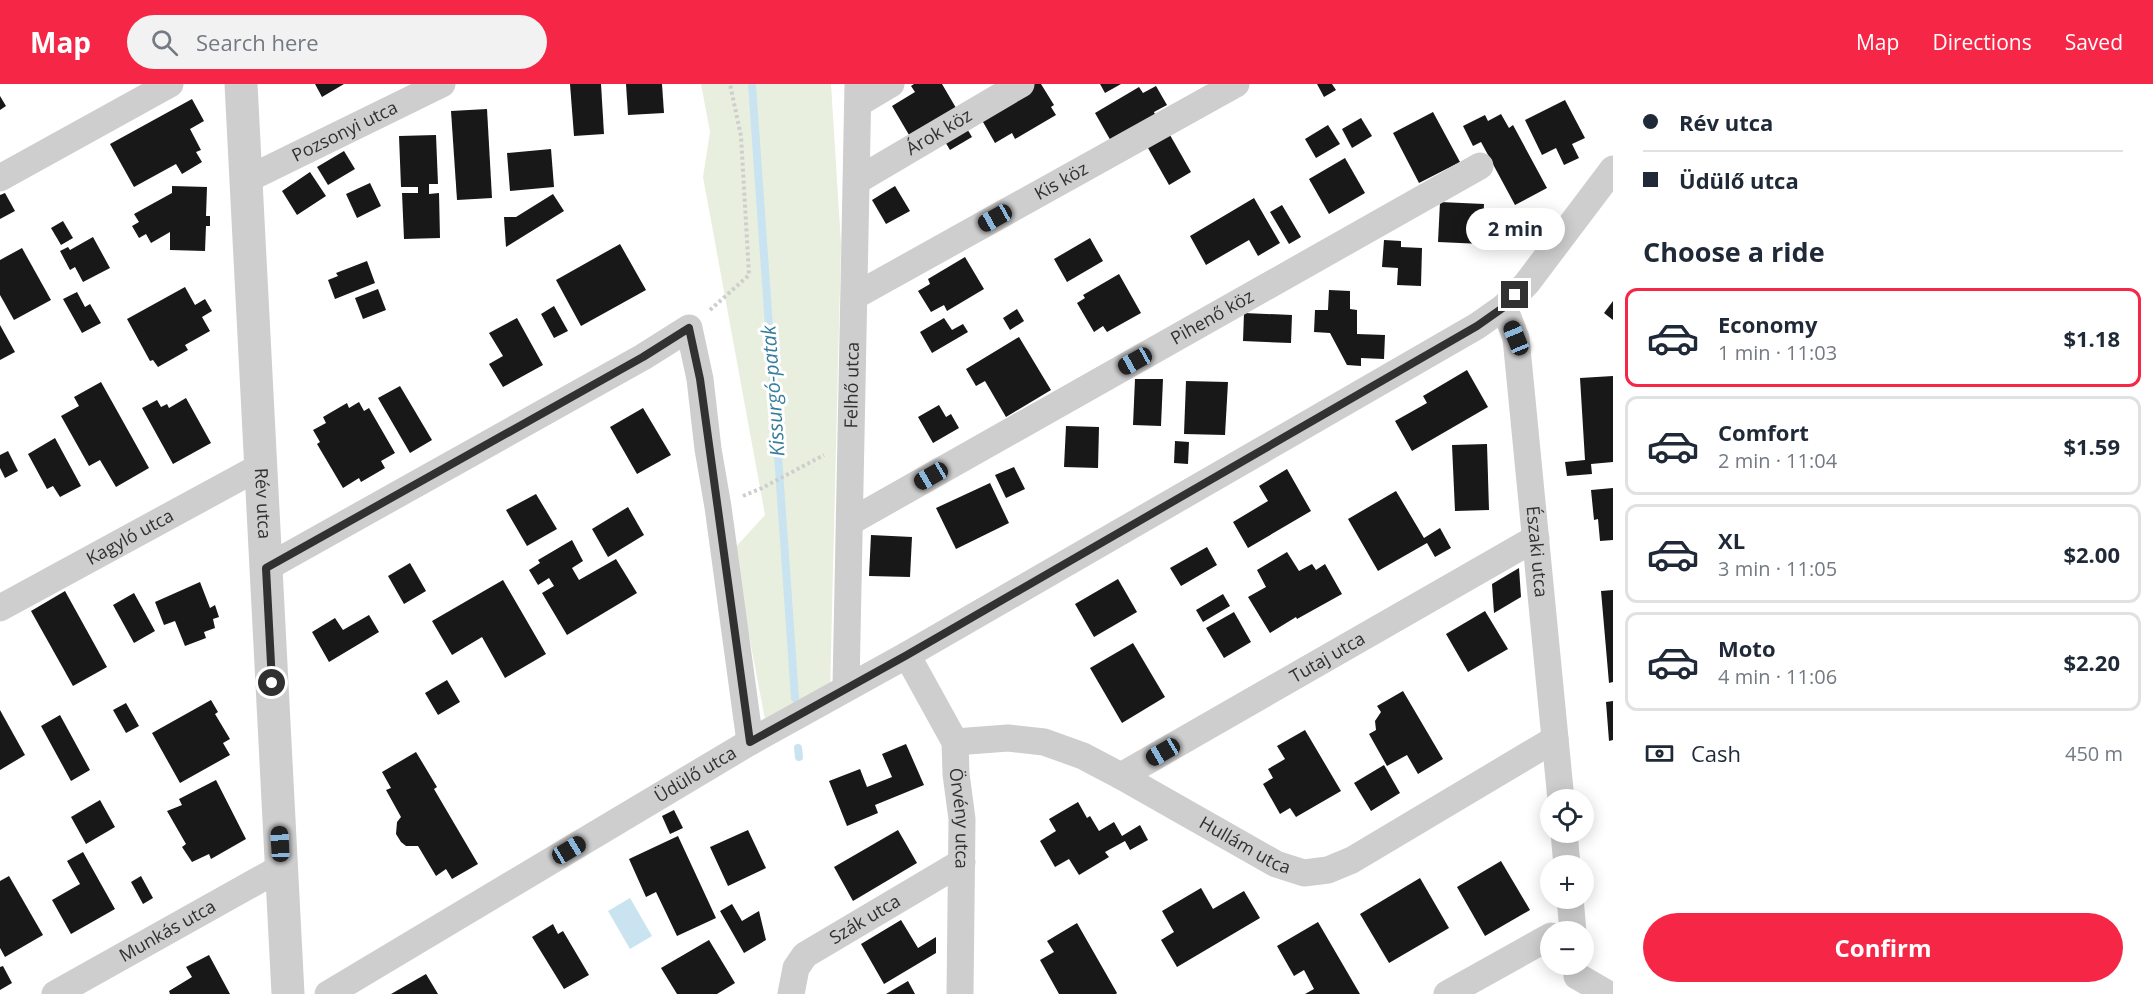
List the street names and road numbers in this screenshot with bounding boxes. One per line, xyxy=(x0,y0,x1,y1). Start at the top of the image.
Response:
street label: Pozsonyi utca xyxy=(287,95,401,167)
street label: Árok köz xyxy=(901,103,976,160)
street label: Kis köz xyxy=(1030,156,1092,205)
street label: Pihenő köz xyxy=(1166,283,1258,350)
street label: Felhő utca xyxy=(838,341,864,429)
street label: Rév utca xyxy=(250,467,277,539)
street label: Kagyló utca xyxy=(82,503,177,570)
street label: Északi utca xyxy=(1521,505,1554,599)
street label: Tutaj utca xyxy=(1285,626,1369,688)
street label: Üdülő utca xyxy=(650,740,740,807)
street label: Örvény utca xyxy=(944,766,975,869)
street label: Hullám utca xyxy=(1195,810,1294,879)
street label: Szák utca xyxy=(825,888,904,949)
street label: Munkás utca xyxy=(114,894,220,967)

